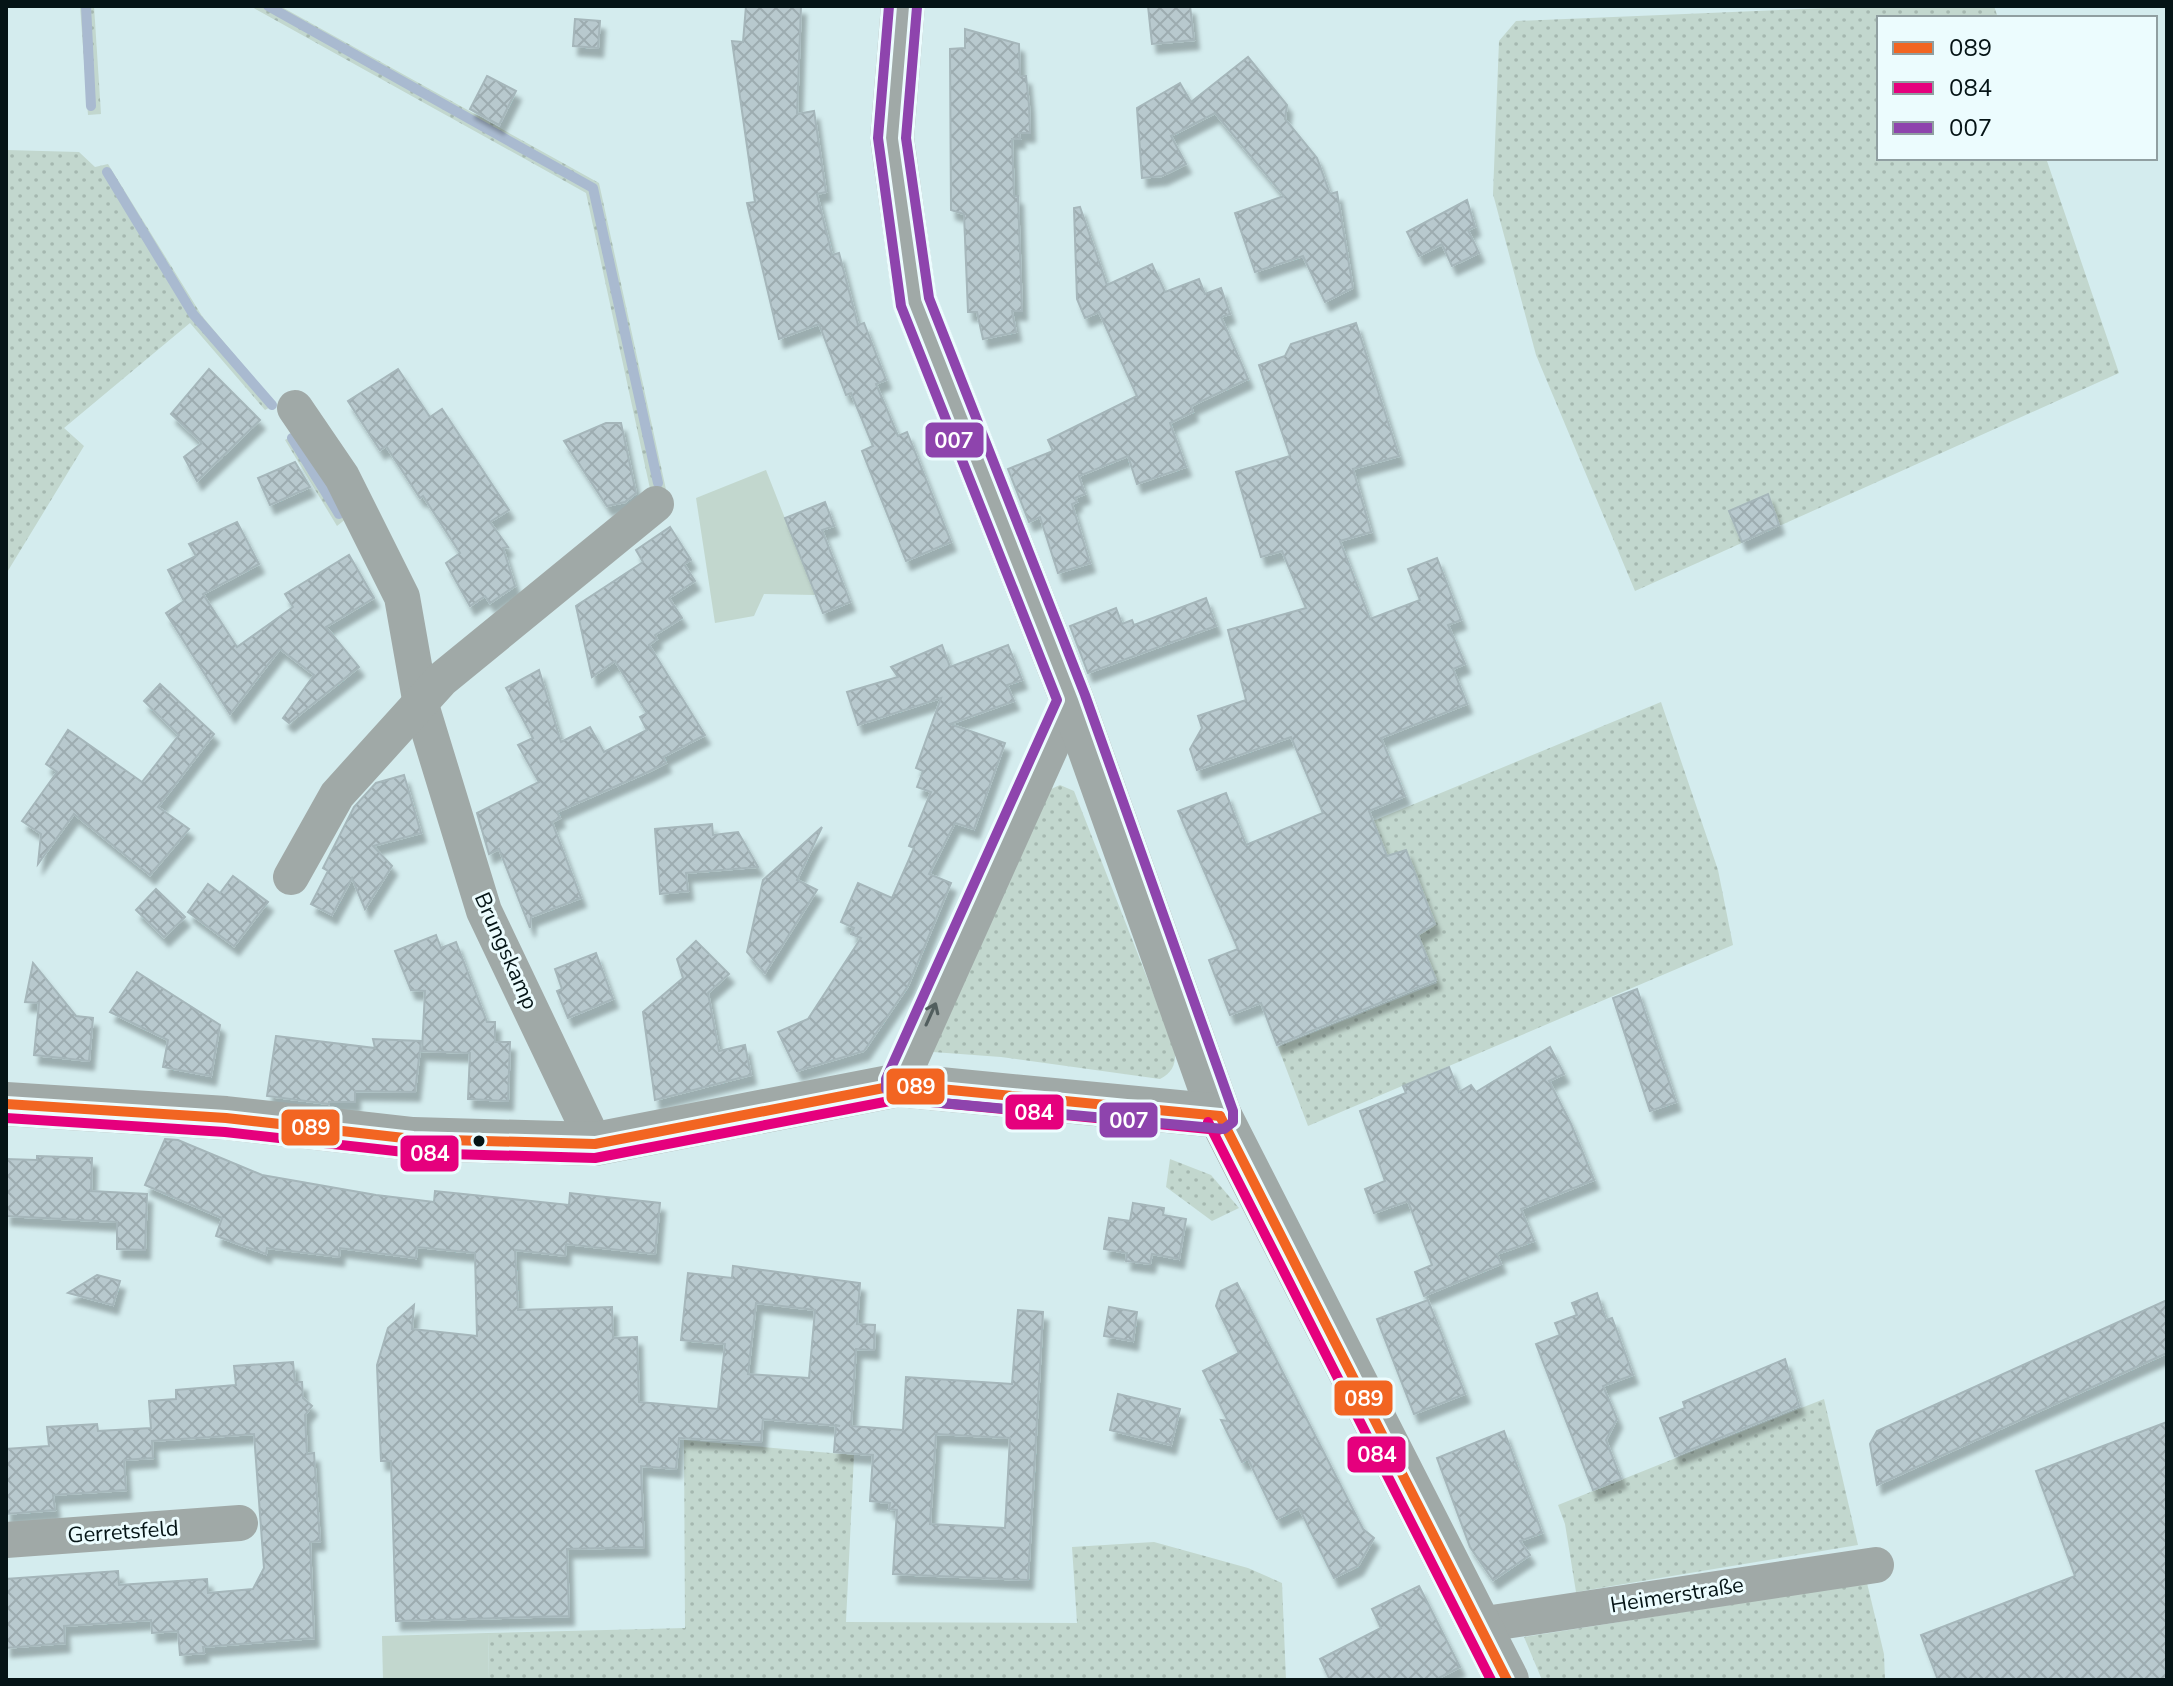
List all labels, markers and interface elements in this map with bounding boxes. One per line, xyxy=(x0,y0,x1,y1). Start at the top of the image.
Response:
legend xyxy=(1877,16,2157,160)
text: 089 xyxy=(1949,32,1992,64)
text: 084 xyxy=(1949,72,1992,104)
text: 007 xyxy=(1949,112,1992,144)
line badge: 007 xyxy=(924,421,985,459)
text: 007 xyxy=(934,426,974,456)
street label: Brungskamp xyxy=(467,888,545,1014)
one-way arrow xyxy=(924,1002,939,1026)
line badge: 089 xyxy=(885,1067,946,1106)
text: 089 xyxy=(896,1072,936,1102)
line badge: 084 xyxy=(1004,1093,1065,1131)
text: 084 xyxy=(1014,1098,1054,1128)
line badge: 007 xyxy=(1098,1101,1159,1139)
text: 007 xyxy=(1109,1106,1149,1136)
line badge: 089 xyxy=(280,1108,341,1147)
text: 089 xyxy=(291,1113,331,1143)
unlabelled marker xyxy=(471,1133,487,1149)
line badge: 084 xyxy=(399,1134,460,1173)
text: 084 xyxy=(410,1139,450,1169)
line badge: 089 xyxy=(1333,1379,1394,1417)
text: 089 xyxy=(1344,1384,1384,1414)
line badge: 084 xyxy=(1346,1435,1407,1474)
text: 084 xyxy=(1357,1440,1397,1470)
street label: Gerretsfeld xyxy=(66,1513,180,1551)
street label: Heimerstraße xyxy=(1608,1570,1746,1620)

